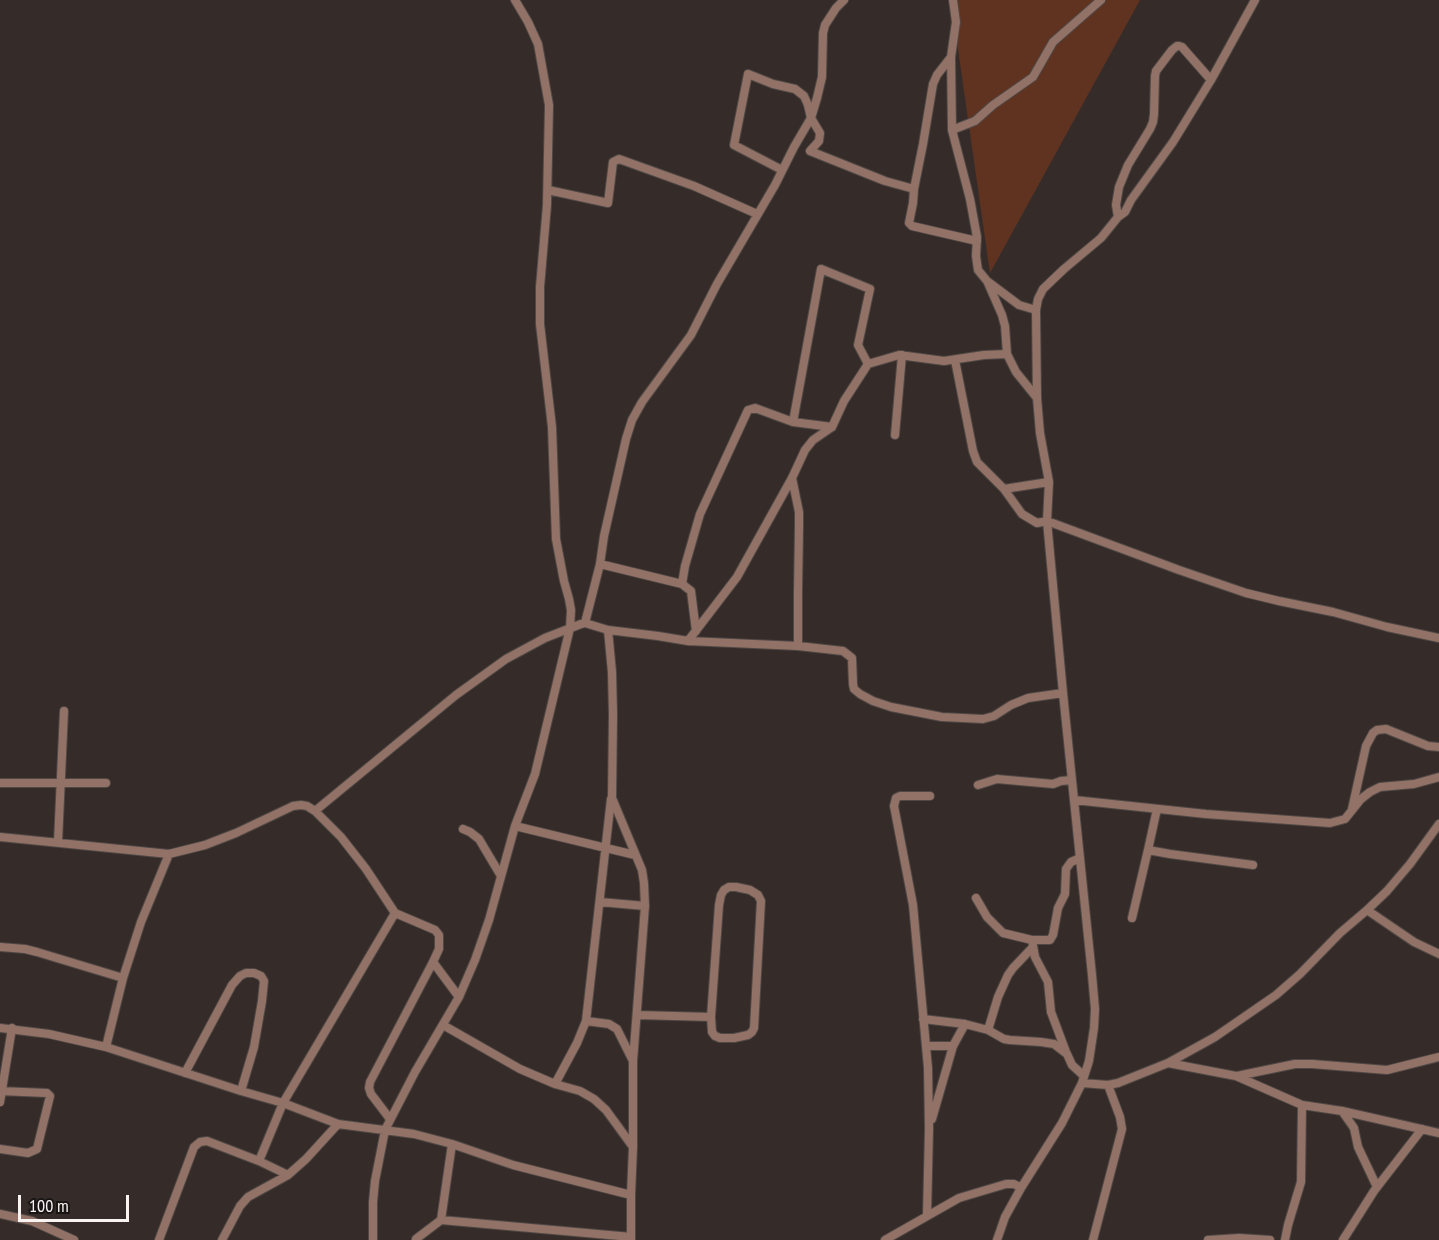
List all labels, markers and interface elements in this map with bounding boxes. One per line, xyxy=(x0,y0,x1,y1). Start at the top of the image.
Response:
scale bar xyxy=(21,1183,132,1221)
text: 100 m xyxy=(29,1194,69,1217)

